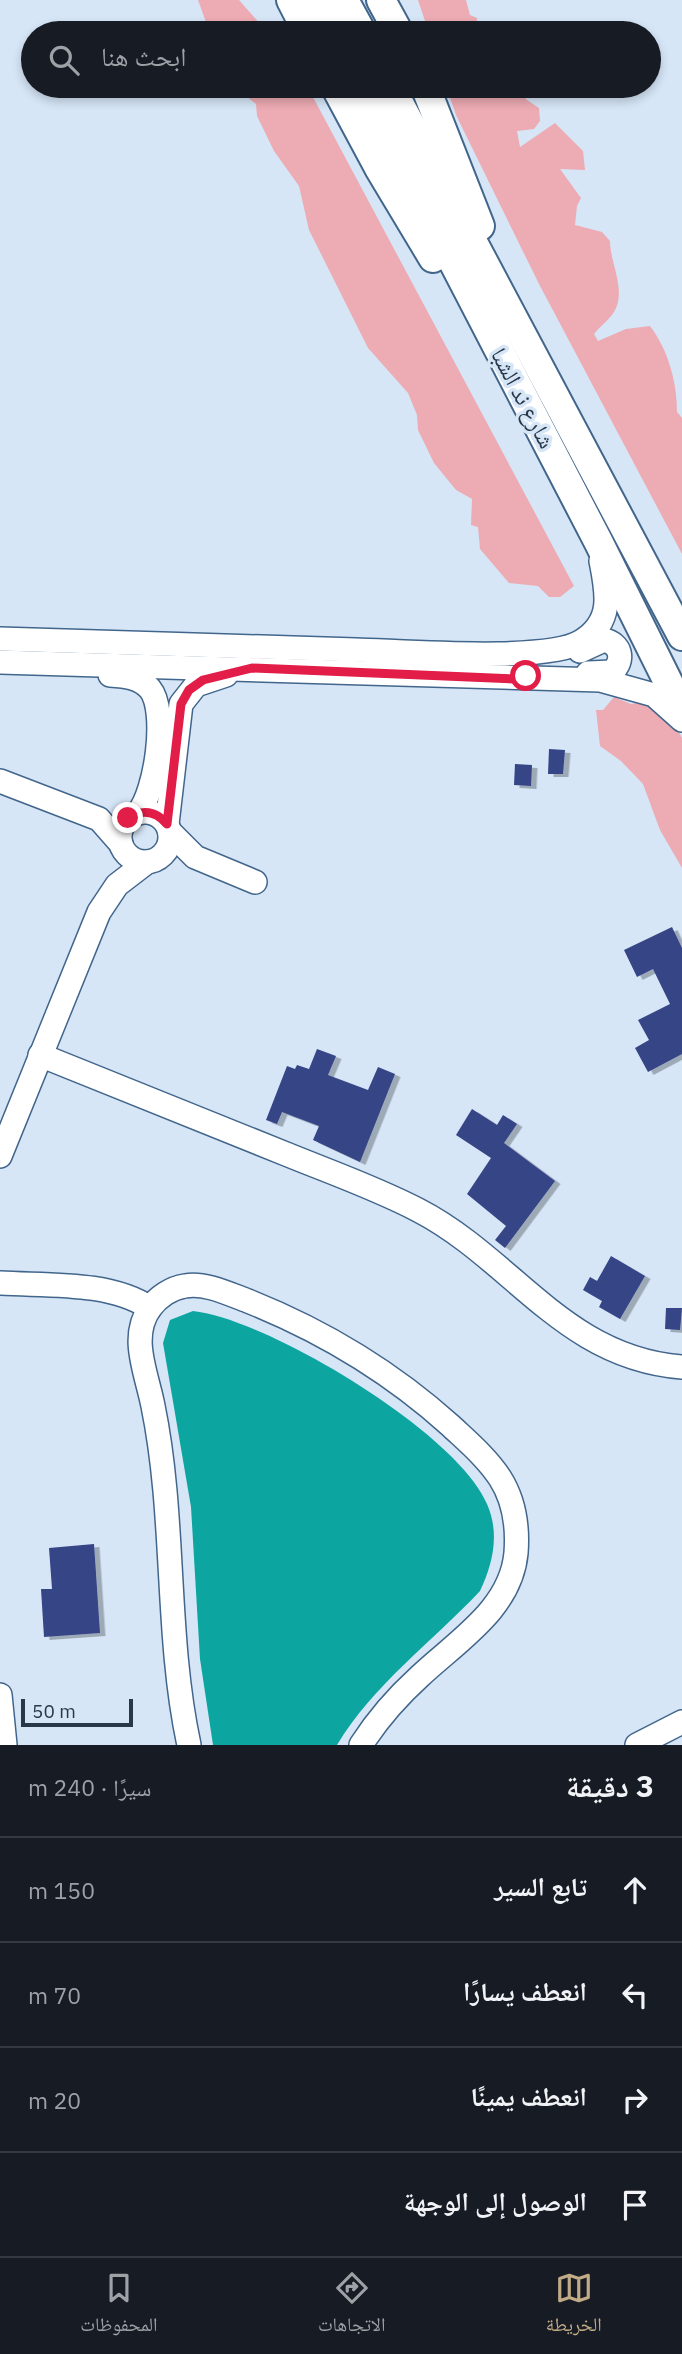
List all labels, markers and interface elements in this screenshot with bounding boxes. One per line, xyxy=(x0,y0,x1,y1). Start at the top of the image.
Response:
search box xyxy=(21,21,661,98)
text: ابحث هنا xyxy=(101,39,186,73)
icon: search xyxy=(45,41,83,79)
street label: شارع ند الشبا xyxy=(484,342,563,454)
route start xyxy=(510,660,541,691)
route end xyxy=(112,802,143,833)
scale bar xyxy=(21,1696,133,1728)
text: 50 m xyxy=(32,1699,76,1723)
text: 3 دقيقة xyxy=(566,1766,654,1805)
text: سيرًا · 240 m xyxy=(28,1772,151,1802)
text: تابع السير xyxy=(494,1869,587,1903)
icon: ahead xyxy=(616,1871,654,1909)
text: 150 m xyxy=(28,1875,95,1905)
text: انعطف يسارًا xyxy=(463,1974,587,2008)
icon: left xyxy=(616,1976,654,2014)
text: 70 m xyxy=(28,1980,81,2010)
text: انعطف يمينًا xyxy=(471,2079,587,2113)
icon: right xyxy=(616,2081,654,2119)
text: 20 m xyxy=(28,2085,81,2115)
text: الوصول إلى الوجهة xyxy=(404,2184,587,2218)
icon: arrive xyxy=(616,2186,654,2224)
tab: المحفوظات xyxy=(80,2269,158,2343)
tab: الاتجاهات xyxy=(318,2269,385,2343)
tab: الخريطة xyxy=(546,2269,602,2343)

